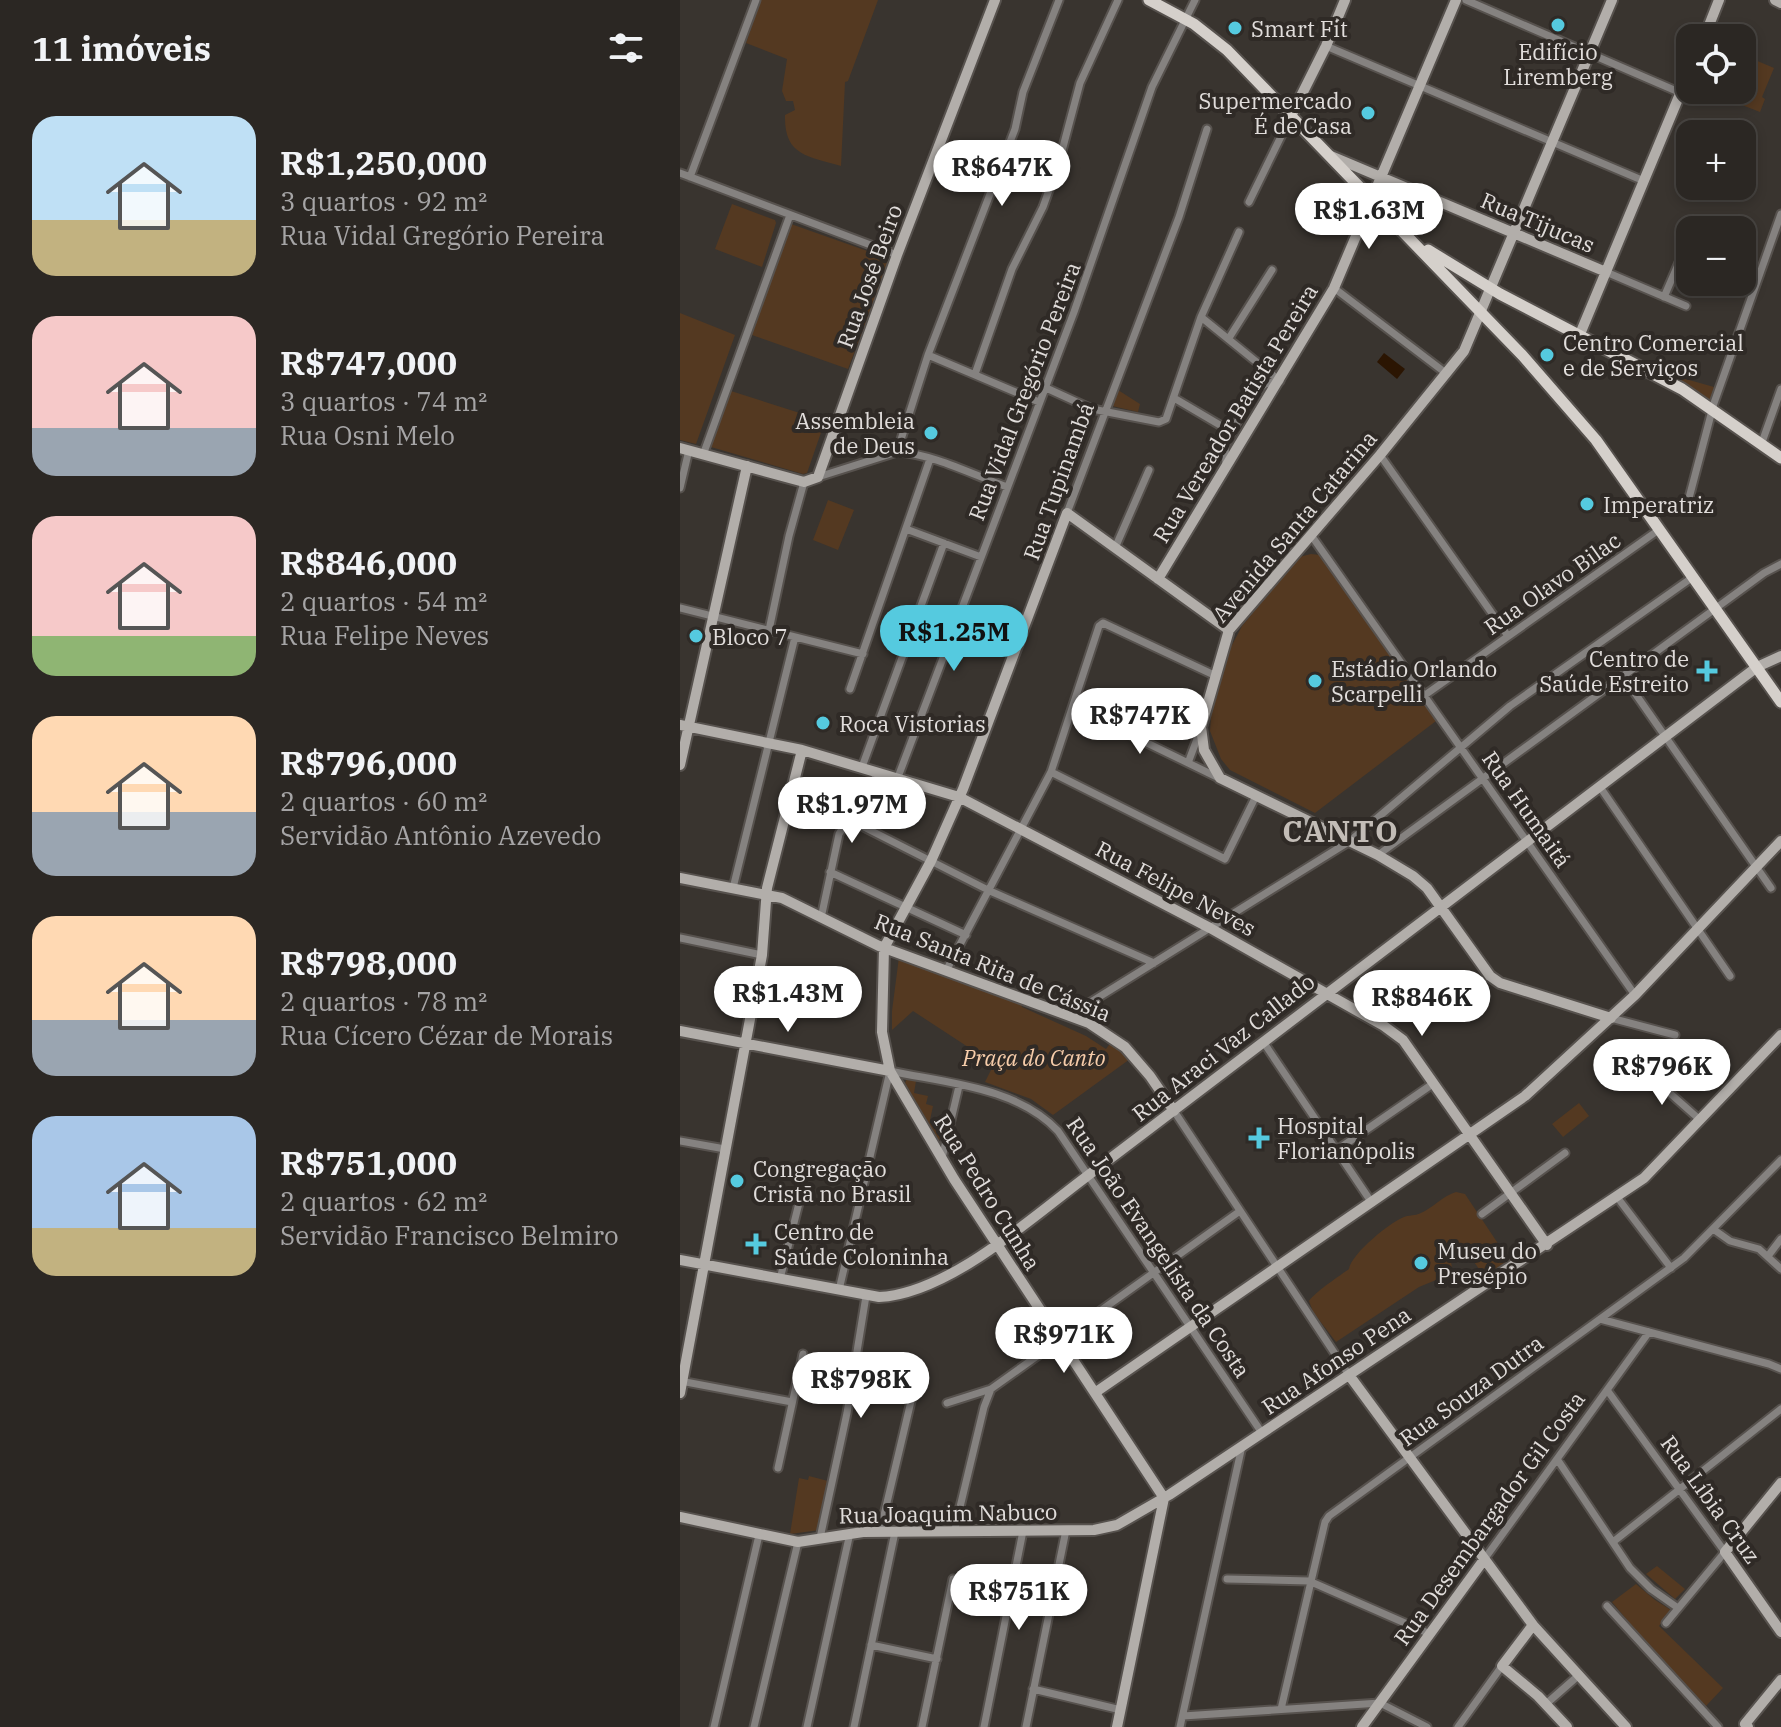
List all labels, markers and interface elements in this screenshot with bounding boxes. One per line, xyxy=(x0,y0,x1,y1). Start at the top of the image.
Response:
place label: Smart Fit xyxy=(1251,14,1348,43)
marker: Edifício Liremberg xyxy=(1549,16,1567,34)
marker: Smart Fit xyxy=(1226,19,1244,37)
map controls xyxy=(1676,24,1756,296)
button: locate xyxy=(1676,24,1756,104)
text: 11 imóveis xyxy=(32,26,211,70)
icon: filters xyxy=(604,26,648,70)
place label: Edifício Liremberg xyxy=(1503,37,1613,91)
place label: Supermercado É de Casa xyxy=(1199,86,1352,140)
marker: Supermercado É de Casa xyxy=(1359,104,1377,122)
button: + xyxy=(1676,120,1756,200)
text: R$1,250,000 xyxy=(280,140,487,184)
pin: R$647K xyxy=(937,140,1067,208)
icon: home xyxy=(96,148,192,244)
text: R$647K xyxy=(951,149,1053,183)
pin: R$1.63M xyxy=(1295,183,1443,251)
text: 3 quartos · 92 m² xyxy=(280,184,487,218)
street label: Rua Tijucas xyxy=(1477,185,1599,259)
text: R$1.63M xyxy=(1313,192,1425,226)
street label: Rua José Beiro xyxy=(830,200,908,352)
button: − xyxy=(1676,216,1756,296)
text: Rua Vidal Gregório Pereira xyxy=(280,218,605,252)
street label: Rua Vidal Gregório Pereira xyxy=(961,258,1087,524)
street label: Rua Vereador Batista Pereira xyxy=(1146,278,1324,548)
place label: Centro Comercial e de Serviços xyxy=(1563,328,1744,382)
text: R$747,000 xyxy=(280,340,457,384)
marker: Centro Comercial e de Serviços xyxy=(1538,346,1556,364)
icon: home xyxy=(96,348,192,444)
text: 3 quartos · 74 m² xyxy=(280,384,487,418)
street label: Rua Tupinambá xyxy=(1016,398,1100,564)
place label: Assembleia de Deus xyxy=(795,406,915,460)
text: Rua Osni Melo xyxy=(280,418,455,452)
marker: Assembleia de Deus xyxy=(922,424,940,442)
street label: Avenida Santa Catarina xyxy=(1205,424,1383,628)
place label: Imperatriz xyxy=(1603,490,1714,519)
marker: Imperatriz xyxy=(1578,495,1596,513)
street label: Rua Olavo Bilac xyxy=(1478,525,1626,641)
text: R$846,000 xyxy=(280,540,457,584)
icon: home xyxy=(96,548,192,644)
text: 2 quartos · 54 m² xyxy=(280,584,487,618)
pin: R$1.25M xyxy=(880,605,1028,673)
text: R$1.25M xyxy=(898,614,1010,648)
text: Rua Felipe Neves xyxy=(280,618,489,652)
place label: Bloco 7 xyxy=(712,622,788,651)
marker: Bloco 7 xyxy=(687,627,705,645)
place label: Centro de Saúde Estreito xyxy=(1539,644,1689,698)
place label: Estádio Orlando Scarpelli xyxy=(1331,654,1497,708)
marker: Centro de Saúde Estreito xyxy=(1696,660,1718,682)
marker: Estádio Orlando Scarpelli xyxy=(1306,672,1324,690)
pin: R$747K xyxy=(1075,688,1205,756)
text: R$747K xyxy=(1089,697,1191,731)
place label: Roca Vistorias xyxy=(839,709,986,738)
marker: Roca Vistorias xyxy=(814,714,832,732)
text: R$796,000 xyxy=(280,740,457,784)
street label: Rua Humaitá xyxy=(1476,745,1578,873)
icon: home xyxy=(96,748,192,844)
pin: R$1.97M xyxy=(778,777,926,845)
text: 2 quartos · 60 m² xyxy=(280,784,487,818)
text: R$1.97M xyxy=(796,786,908,820)
district label: CANTO xyxy=(1282,811,1400,850)
text: Servidão Antônio Azevedo xyxy=(280,818,602,852)
street label: Rua Felipe Neves xyxy=(1091,834,1261,942)
street label: Rua Santa Rita de Cássia xyxy=(870,906,1116,1028)
text: R$798,000 xyxy=(280,940,457,984)
icon: home xyxy=(96,948,192,1044)
pin: R$1.43M xyxy=(714,966,862,1034)
street label: Rua Araci Vaz Callado xyxy=(1126,967,1320,1127)
pin: R$846K xyxy=(1357,970,1487,1038)
text: R$1.43M xyxy=(732,975,844,1009)
text: R$846K xyxy=(1371,979,1473,1013)
text: 2 quartos · 78 m² xyxy=(280,984,487,1018)
text: Rua Cícero Cézar de Morais xyxy=(280,1018,613,1052)
pin: R$796K xyxy=(1597,1039,1727,1107)
park label: Praça do Canto xyxy=(961,1043,1106,1072)
text: R$796K xyxy=(1611,1048,1713,1082)
street label: Rua Pedro Cunha xyxy=(928,1108,1048,1276)
street label: Rua João Evangelista da Costa xyxy=(1061,1111,1257,1383)
place label: Hospital Florianópolis xyxy=(1277,1111,1415,1165)
marker: Hospital Florianópolis xyxy=(1248,1127,1270,1149)
text: R$751,000 xyxy=(280,1140,457,1184)
icon: home xyxy=(96,1148,192,1244)
place label: Congregação Cristã no Brasil xyxy=(753,1154,911,1208)
marker: Congregação Cristã no Brasil xyxy=(728,1172,746,1190)
text: 2 quartos · 62 m² xyxy=(280,1184,487,1218)
place label: Centro de Saúde Coloninha xyxy=(774,1217,949,1271)
text: Servidão Francisco Belmiro xyxy=(280,1218,619,1252)
marker: Centro de Saúde Coloninha xyxy=(745,1233,767,1255)
place label: Museu do Presépio xyxy=(1437,1236,1537,1290)
marker: Museu do Presépio xyxy=(1412,1254,1430,1272)
street label: Rua Afonso Pena xyxy=(1256,1299,1416,1421)
pin: R$971K xyxy=(999,1307,1129,1375)
text: R$971K xyxy=(1013,1316,1115,1350)
street label: Rua Souza Dutra xyxy=(1393,1328,1549,1452)
pin: R$798K xyxy=(796,1352,926,1420)
text: R$798K xyxy=(810,1361,912,1395)
street label: Rua Desembargador Gil Costa xyxy=(1387,1385,1591,1651)
street label: Rua Líbia Cruz xyxy=(1655,1429,1767,1569)
street label: Rua Joaquim Nabuco xyxy=(838,1497,1058,1529)
pin: R$751K xyxy=(954,1564,1084,1632)
text: R$751K xyxy=(968,1573,1070,1607)

